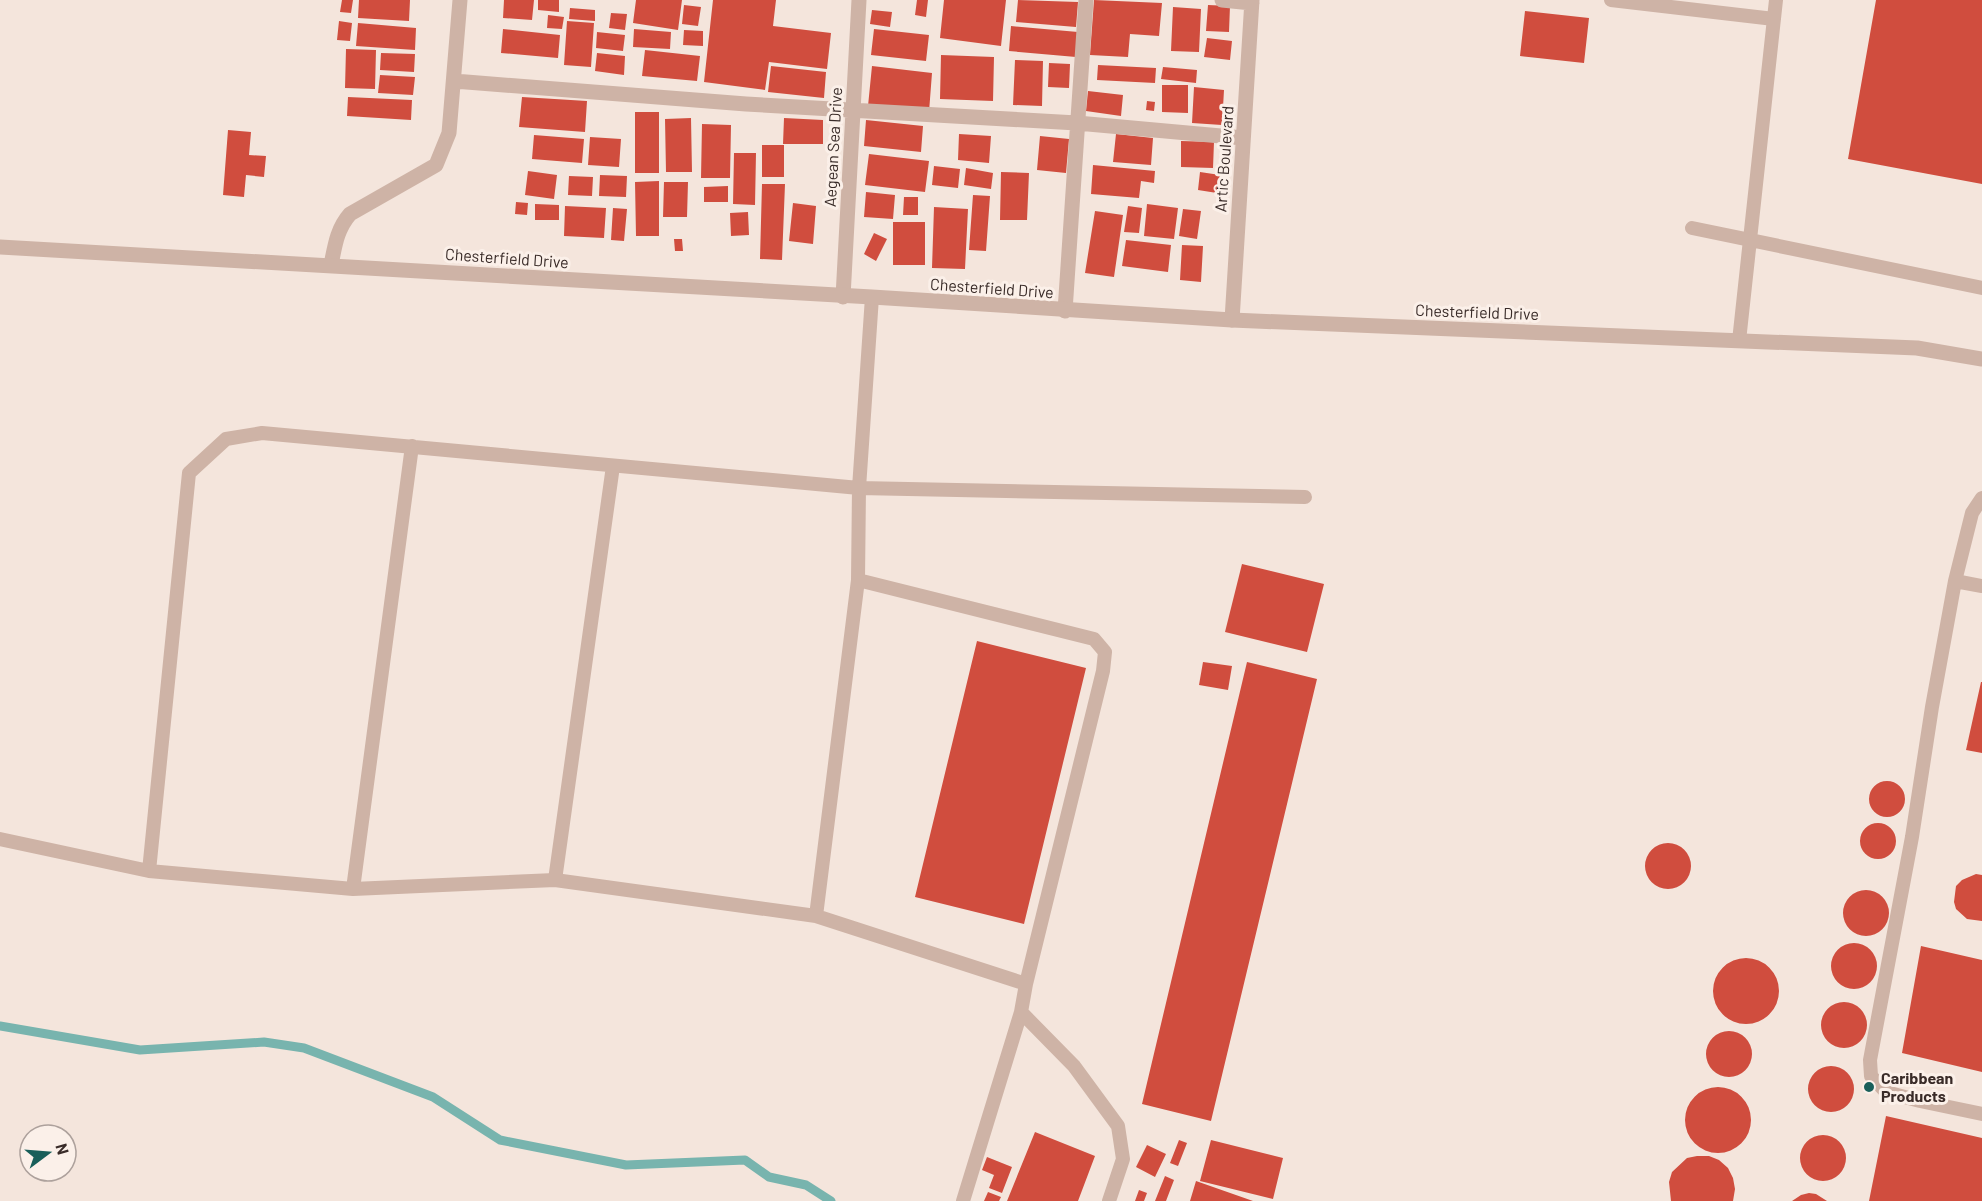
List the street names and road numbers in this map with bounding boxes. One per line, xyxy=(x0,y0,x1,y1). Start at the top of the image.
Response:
street label: Aegean Sea Drive xyxy=(820,87,845,207)
street label: Artic Boulevard xyxy=(1210,105,1237,213)
street label: Chesterfield Drive xyxy=(445,244,569,271)
street label: Chesterfield Drive xyxy=(930,274,1054,301)
street label: Chesterfield Drive xyxy=(1415,300,1539,323)

